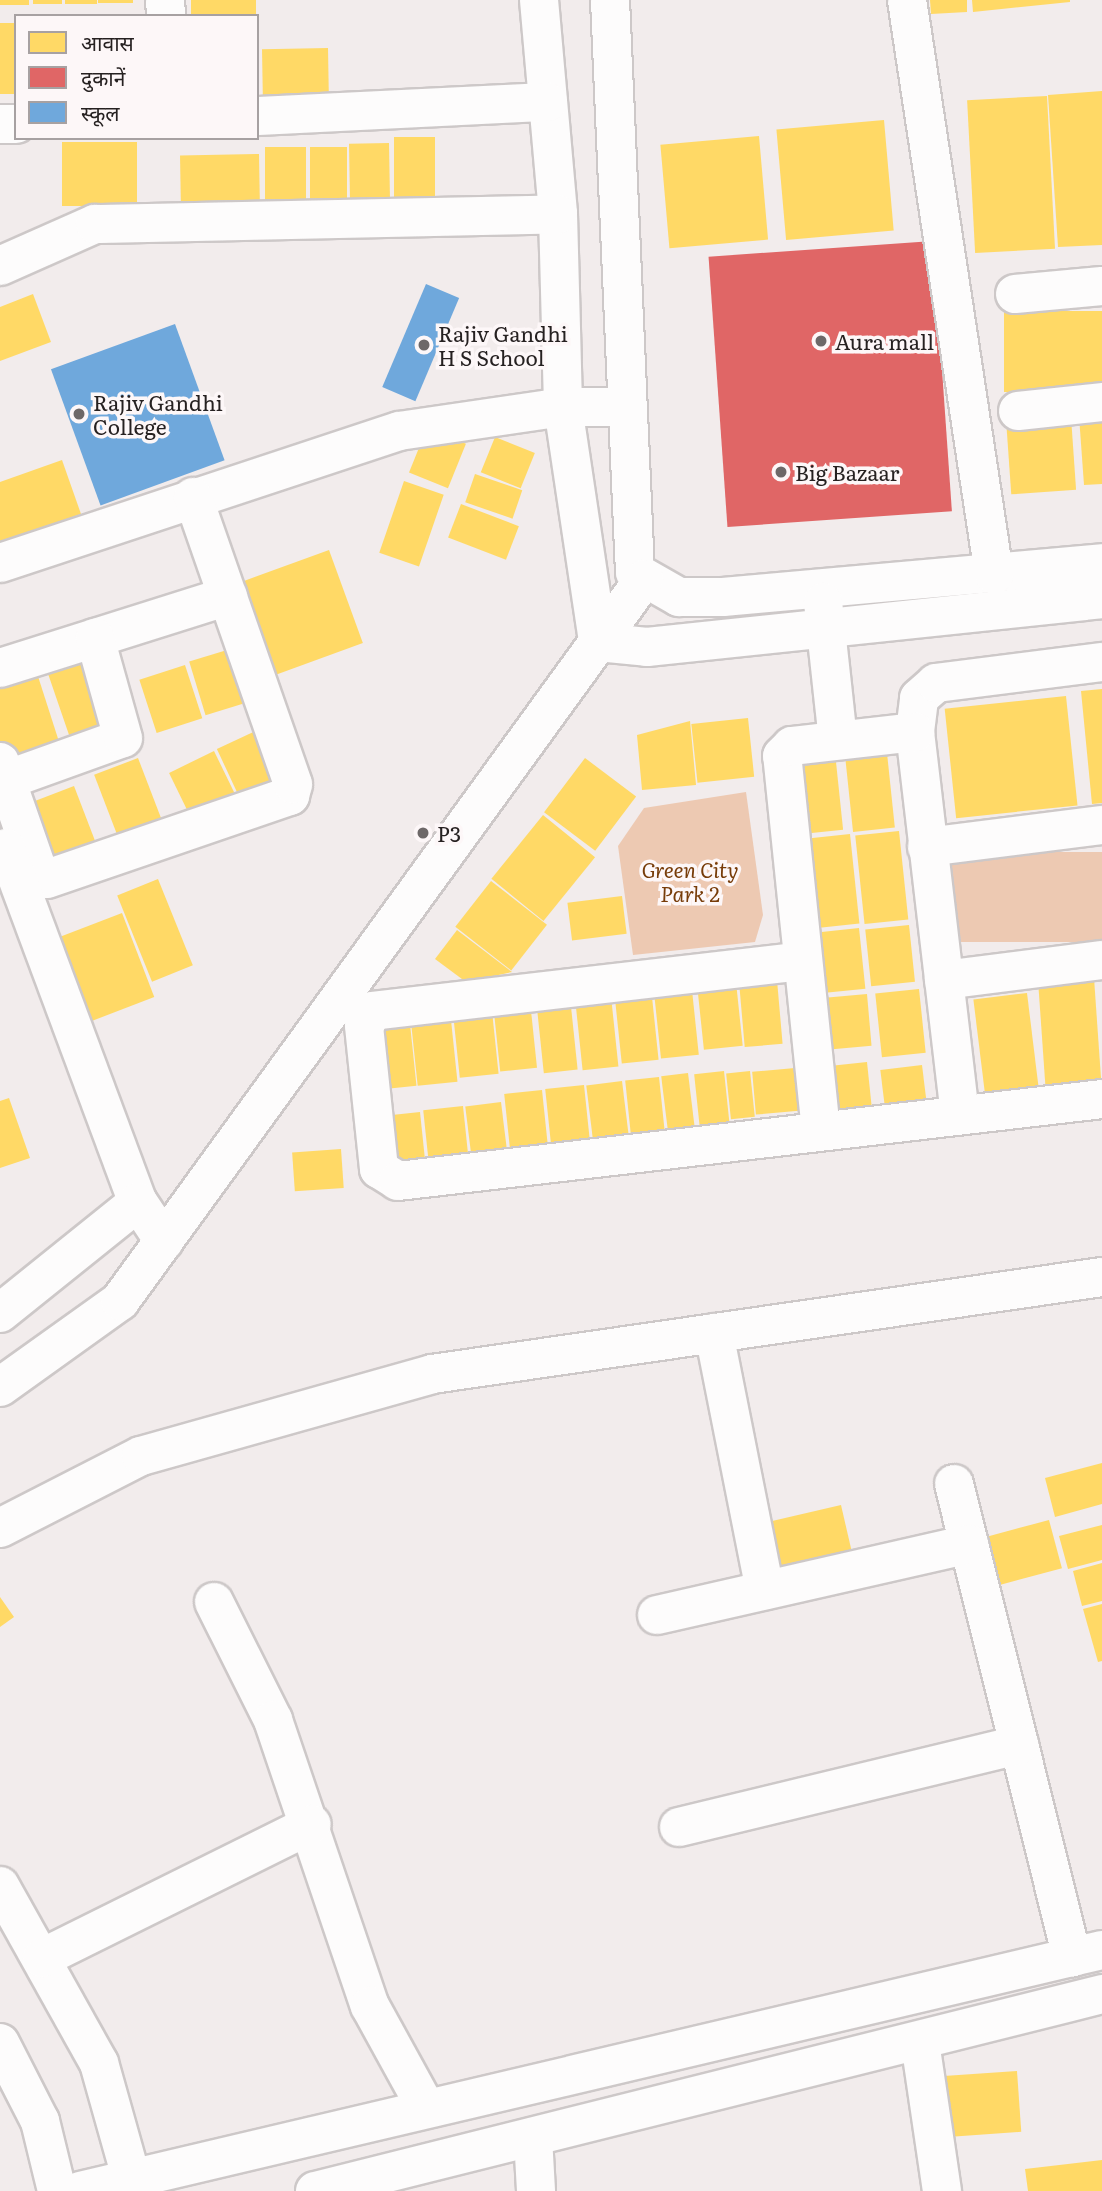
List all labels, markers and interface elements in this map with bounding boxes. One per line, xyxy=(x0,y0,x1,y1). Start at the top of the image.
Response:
legend xyxy=(14,14,259,140)
text: आवास xyxy=(81,26,134,57)
text: दुकानें xyxy=(81,61,125,92)
text: स्कूल xyxy=(81,96,120,127)
place label: Rajiv Gandhi H S School xyxy=(438,320,568,370)
place label: Aura mall xyxy=(835,328,934,354)
marker: Aura mall xyxy=(813,333,829,349)
marker: Rajiv Gandhi H S School xyxy=(416,337,432,353)
place label: Rajiv Gandhi College xyxy=(93,389,223,439)
marker: Rajiv Gandhi College xyxy=(71,406,87,422)
place label: Big Bazaar xyxy=(795,459,900,485)
marker: Big Bazaar xyxy=(773,464,789,480)
place label: P3 xyxy=(437,820,461,846)
marker: P3 xyxy=(415,825,431,841)
park label: Green City Park 2 xyxy=(641,856,739,906)

